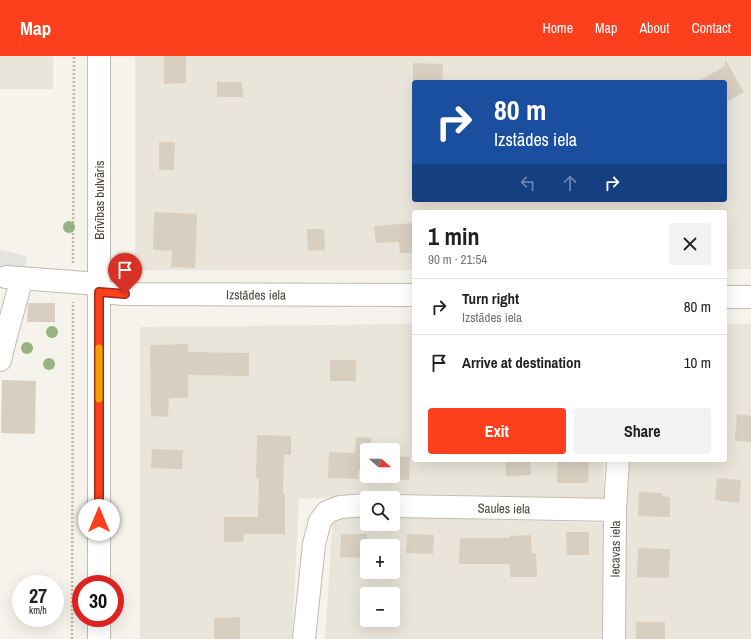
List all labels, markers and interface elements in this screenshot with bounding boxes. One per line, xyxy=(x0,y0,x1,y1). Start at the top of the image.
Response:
text: Map xyxy=(20,15,51,41)
text: Home xyxy=(542,19,573,37)
text: Map xyxy=(595,19,617,37)
text: About xyxy=(639,19,669,37)
text: Contact xyxy=(691,19,731,37)
text: 80 m xyxy=(494,91,546,129)
icon: right xyxy=(428,96,480,148)
text: Izstādes iela xyxy=(494,127,577,152)
street label: Brīvības bulvāris xyxy=(91,160,108,240)
icon: left xyxy=(517,172,539,194)
icon: ahead xyxy=(559,172,581,194)
icon: right xyxy=(601,172,623,194)
text: 1 min xyxy=(428,220,479,252)
button: close xyxy=(669,223,711,265)
text: 90 m · 21:54 xyxy=(428,251,487,268)
pin xyxy=(108,253,142,294)
icon: arrive xyxy=(114,259,136,281)
street label: Izstādes iela xyxy=(226,286,286,304)
text: Turn right xyxy=(462,288,519,309)
icon: right xyxy=(428,296,450,318)
text: 80 m xyxy=(684,296,711,317)
text: Izstādes iela xyxy=(462,309,522,326)
icon: arrive xyxy=(428,352,450,374)
text: Arrive at destination xyxy=(462,352,581,373)
text: 10 m xyxy=(684,352,711,373)
button: Exit xyxy=(428,408,566,454)
button: Share xyxy=(574,408,711,454)
north arrow xyxy=(360,443,400,483)
map controls xyxy=(360,443,400,627)
button: search xyxy=(360,491,400,531)
position arrow xyxy=(78,499,120,541)
street label: Saules iela xyxy=(477,500,531,517)
street label: Iecavas iela xyxy=(606,520,624,578)
button: + xyxy=(360,539,400,579)
speed limit sign: 30 xyxy=(72,575,124,627)
text: 27 xyxy=(29,582,47,609)
button: − xyxy=(360,587,400,627)
text: km/h xyxy=(29,604,47,617)

